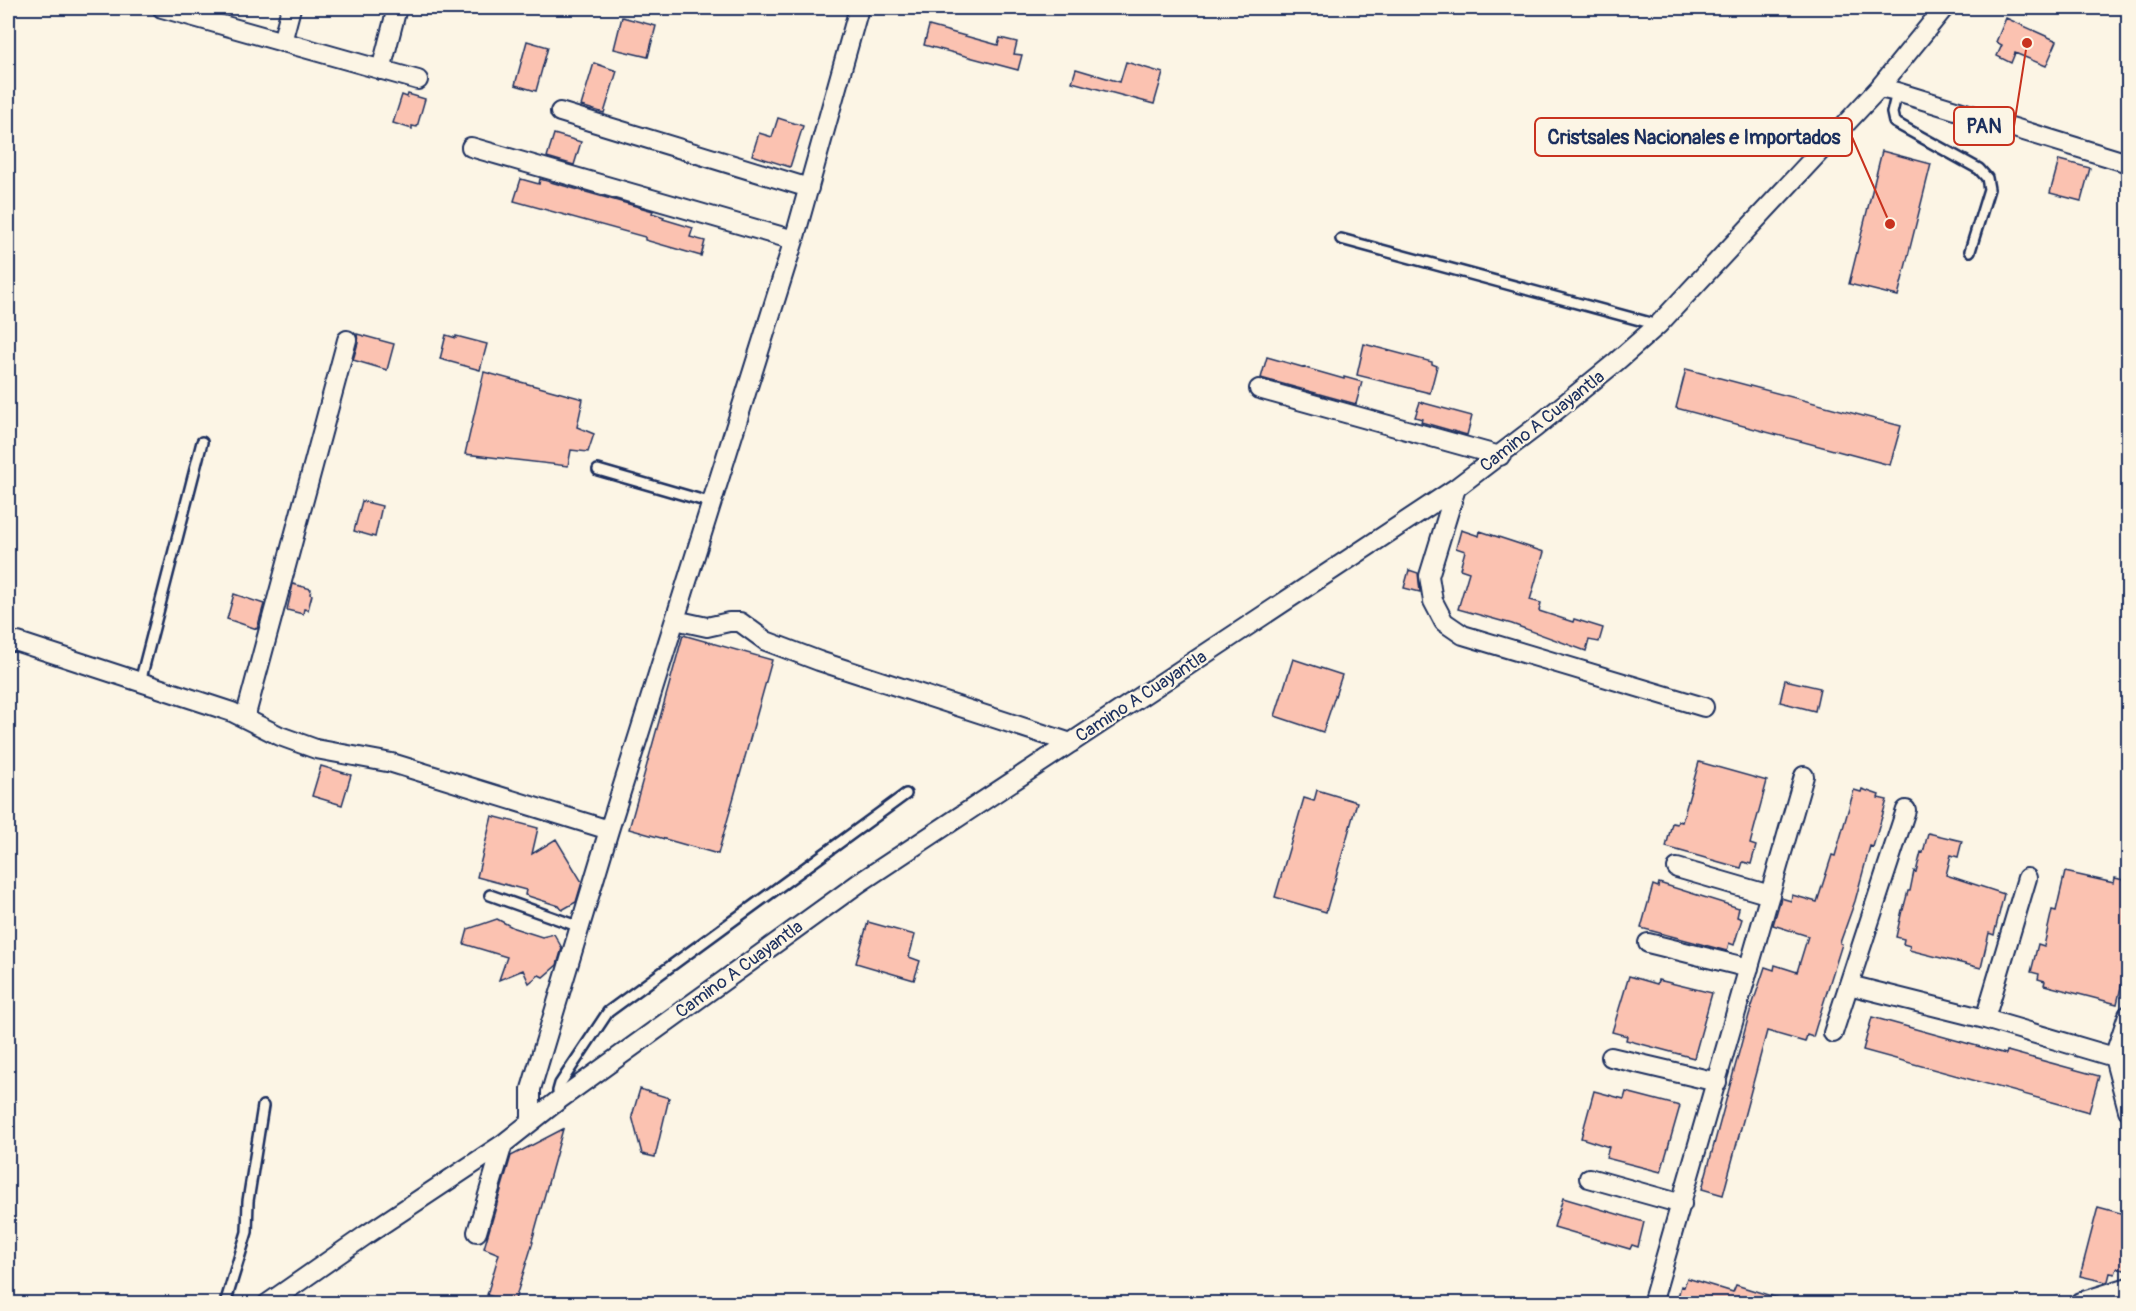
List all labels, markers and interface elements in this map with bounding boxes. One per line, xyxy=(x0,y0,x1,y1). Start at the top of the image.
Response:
callout: PAN xyxy=(1954,107,2014,145)
text: PAN xyxy=(1966,114,2002,139)
callout: Cristsales Nacionales e Importados xyxy=(1535,118,1852,156)
text: Cristsales Nacionales e Importados xyxy=(1547,125,1841,150)
street label: Camino A Cuayantla xyxy=(1475,365,1609,477)
street label: Camino A Cuayantla xyxy=(1071,645,1211,747)
street label: Camino A Cuayantla xyxy=(671,915,808,1023)

